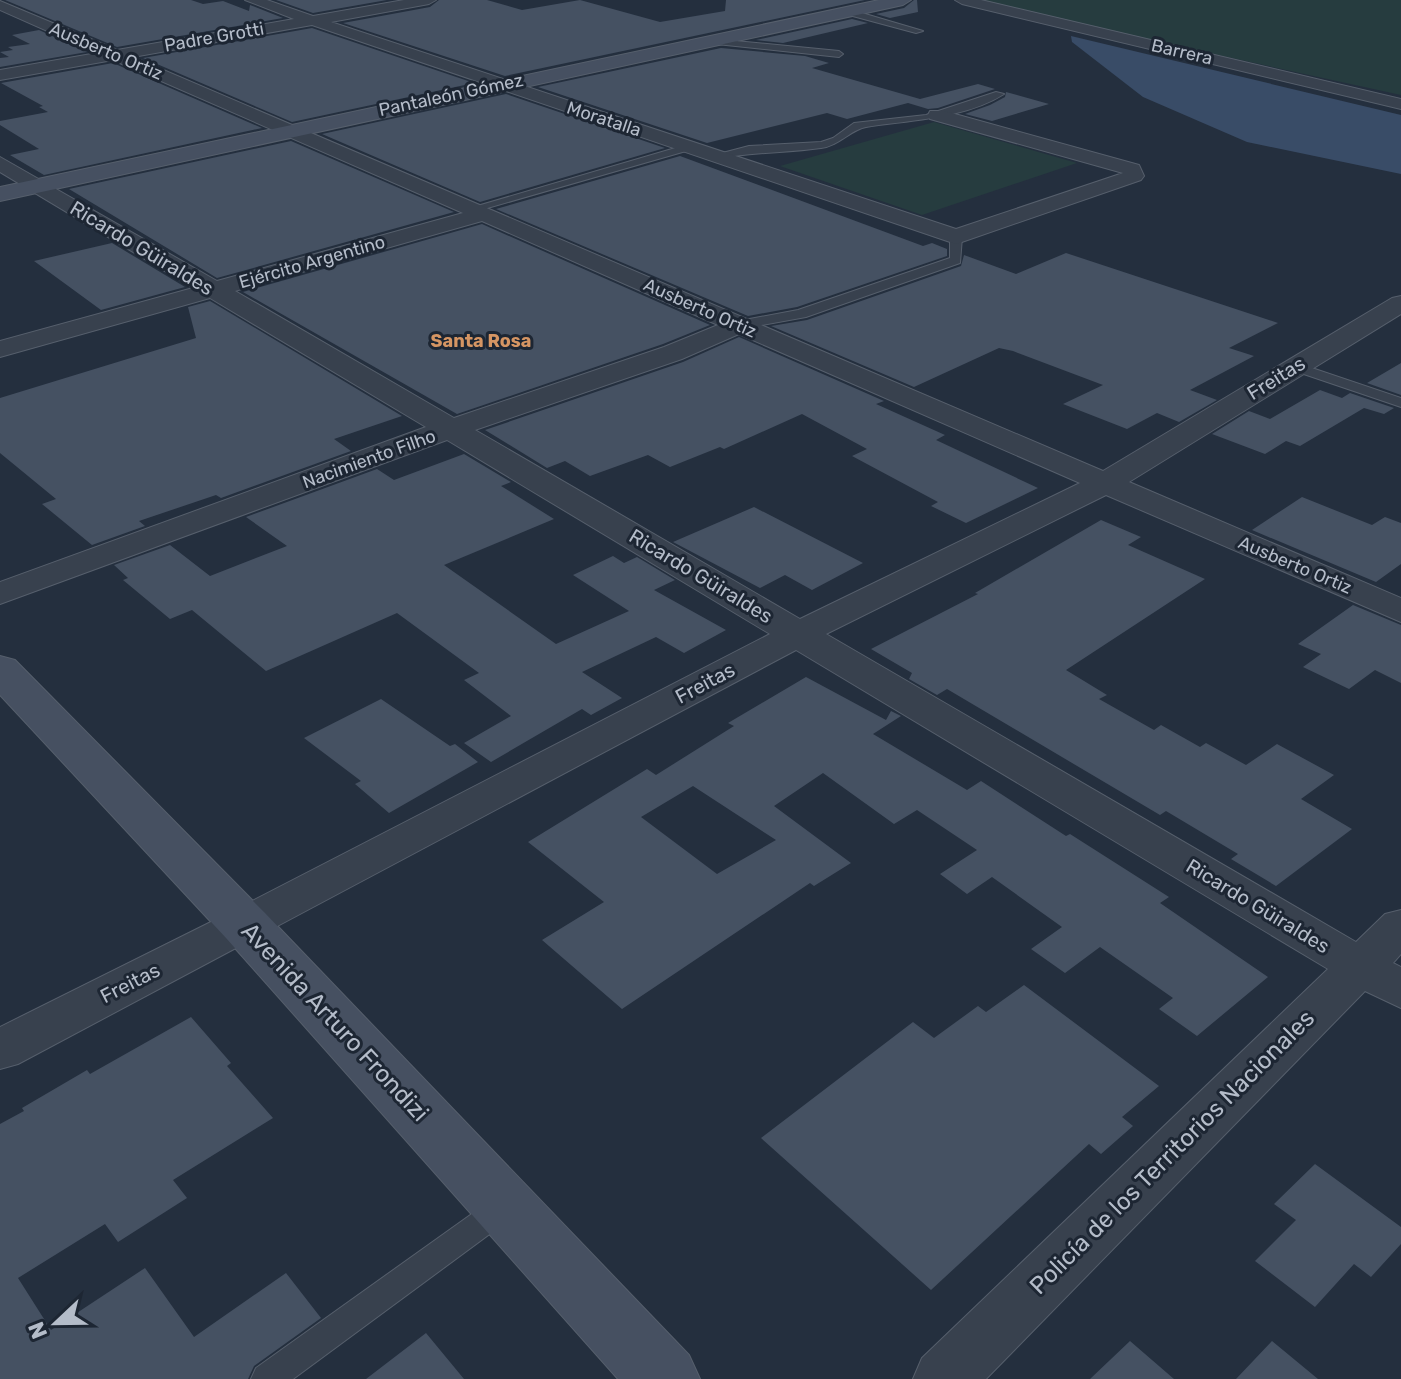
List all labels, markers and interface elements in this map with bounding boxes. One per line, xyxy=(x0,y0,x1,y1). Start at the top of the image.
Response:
street label: Ausberto Ortiz xyxy=(46,17,166,85)
street label: Padre Grotti xyxy=(162,17,266,57)
street label: Barrera xyxy=(1149,34,1215,70)
street label: Pantaleón Gómez xyxy=(377,69,525,121)
street label: Moratalla xyxy=(564,97,644,141)
street label: Ricardo Güiraldes xyxy=(66,196,218,300)
street label: Ejército Argentino xyxy=(236,231,388,293)
street label: Ausberto Ortiz xyxy=(640,273,760,343)
district label: Santa Rosa xyxy=(431,330,531,352)
street label: Freitas xyxy=(1243,351,1309,405)
street label: Nacimiento Filho xyxy=(299,425,439,493)
street label: Ricardo Güiraldes xyxy=(625,524,777,628)
street label: Ausberto Ortiz xyxy=(1235,531,1355,599)
street label: Freitas xyxy=(671,657,739,709)
street label: Ricardo Güiraldes xyxy=(1182,854,1334,958)
street label: Avenida Arturo Frondizi xyxy=(236,917,434,1127)
street label: Freitas xyxy=(96,958,164,1008)
street label: Policía de los Territorios Nacionales xyxy=(1024,1004,1320,1300)
north arrow xyxy=(16,1283,96,1363)
text: N xyxy=(22,1318,53,1343)

